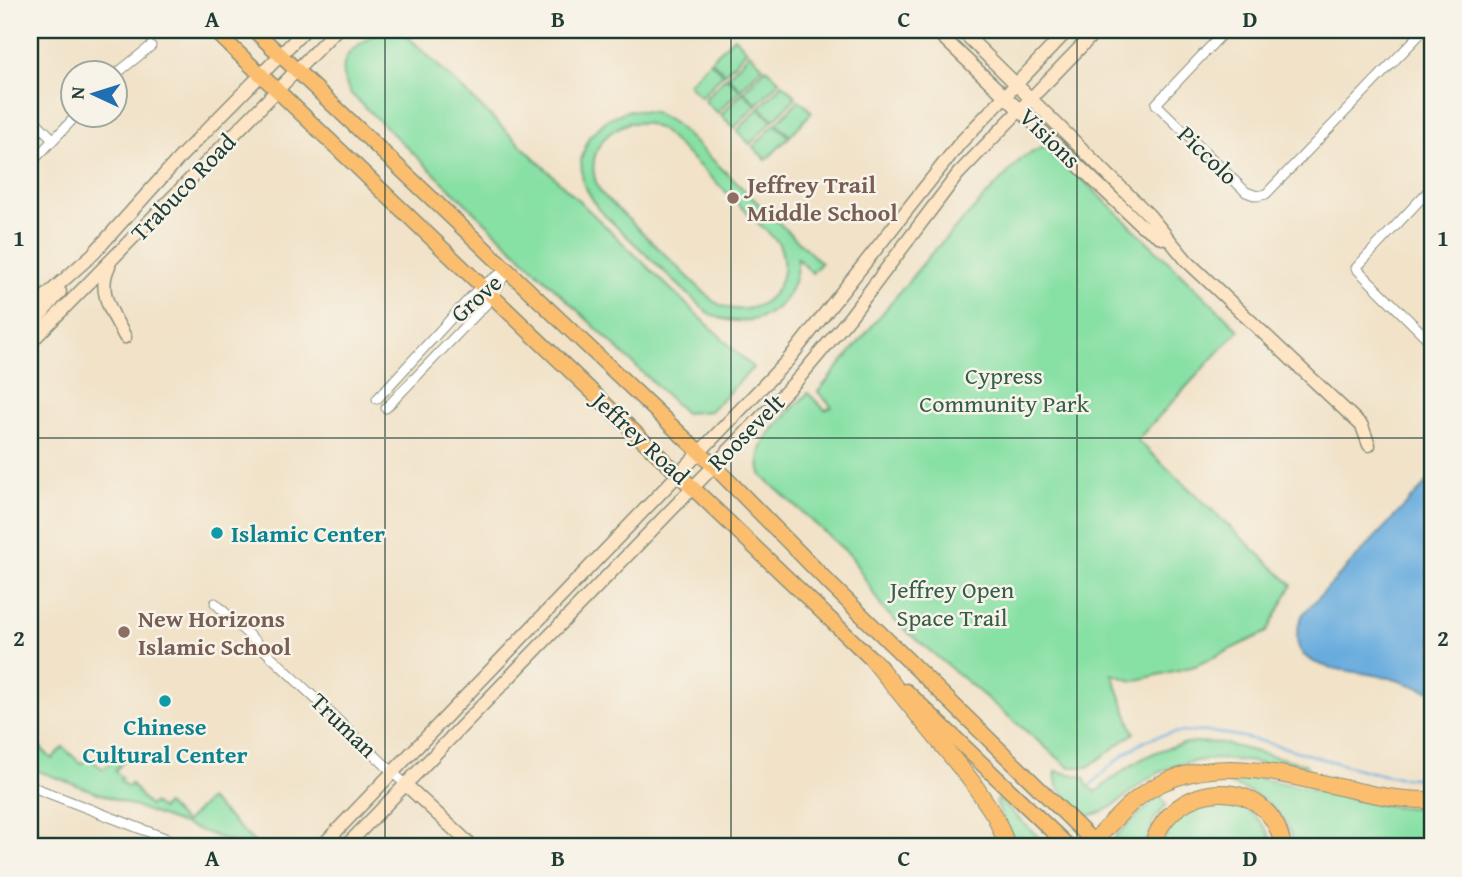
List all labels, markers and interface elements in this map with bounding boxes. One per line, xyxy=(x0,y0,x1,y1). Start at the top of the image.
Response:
text: A xyxy=(205,2,220,35)
text: B xyxy=(551,2,565,35)
text: C xyxy=(897,2,911,35)
text: D xyxy=(1243,2,1258,35)
north arrow xyxy=(60,60,130,130)
text: N xyxy=(63,85,91,100)
street label: Visions xyxy=(1011,100,1089,176)
street label: Piccolo xyxy=(1170,117,1246,193)
street label: Trabuco Road xyxy=(122,125,244,249)
place label: Jeffrey Trail Middle School xyxy=(743,167,898,230)
marker: Jeffrey Trail Middle School xyxy=(725,190,741,206)
text: 1 xyxy=(13,221,25,254)
text: 1 xyxy=(1437,221,1449,254)
street label: Grove xyxy=(443,266,509,330)
park label: Cypress Community Park xyxy=(919,358,1090,421)
street label: Jeffrey Road xyxy=(582,381,698,493)
street label: Roosevelt xyxy=(699,385,793,479)
place label: Islamic Center xyxy=(231,516,385,551)
marker: Islamic Center xyxy=(209,525,225,541)
park label: Jeffrey Open Space Trail xyxy=(887,572,1015,635)
place label: New Horizons Islamic School xyxy=(138,601,292,664)
text: 2 xyxy=(13,621,25,654)
text: 2 xyxy=(1437,621,1449,654)
marker: New Horizons Islamic School xyxy=(116,624,132,640)
street label: Truman xyxy=(303,684,386,766)
marker: Chinese Cultural Center xyxy=(157,693,173,709)
place label: Chinese Cultural Center xyxy=(83,709,247,772)
text: A xyxy=(205,841,220,874)
text: B xyxy=(551,841,565,874)
text: C xyxy=(897,841,911,874)
text: D xyxy=(1243,841,1258,874)

